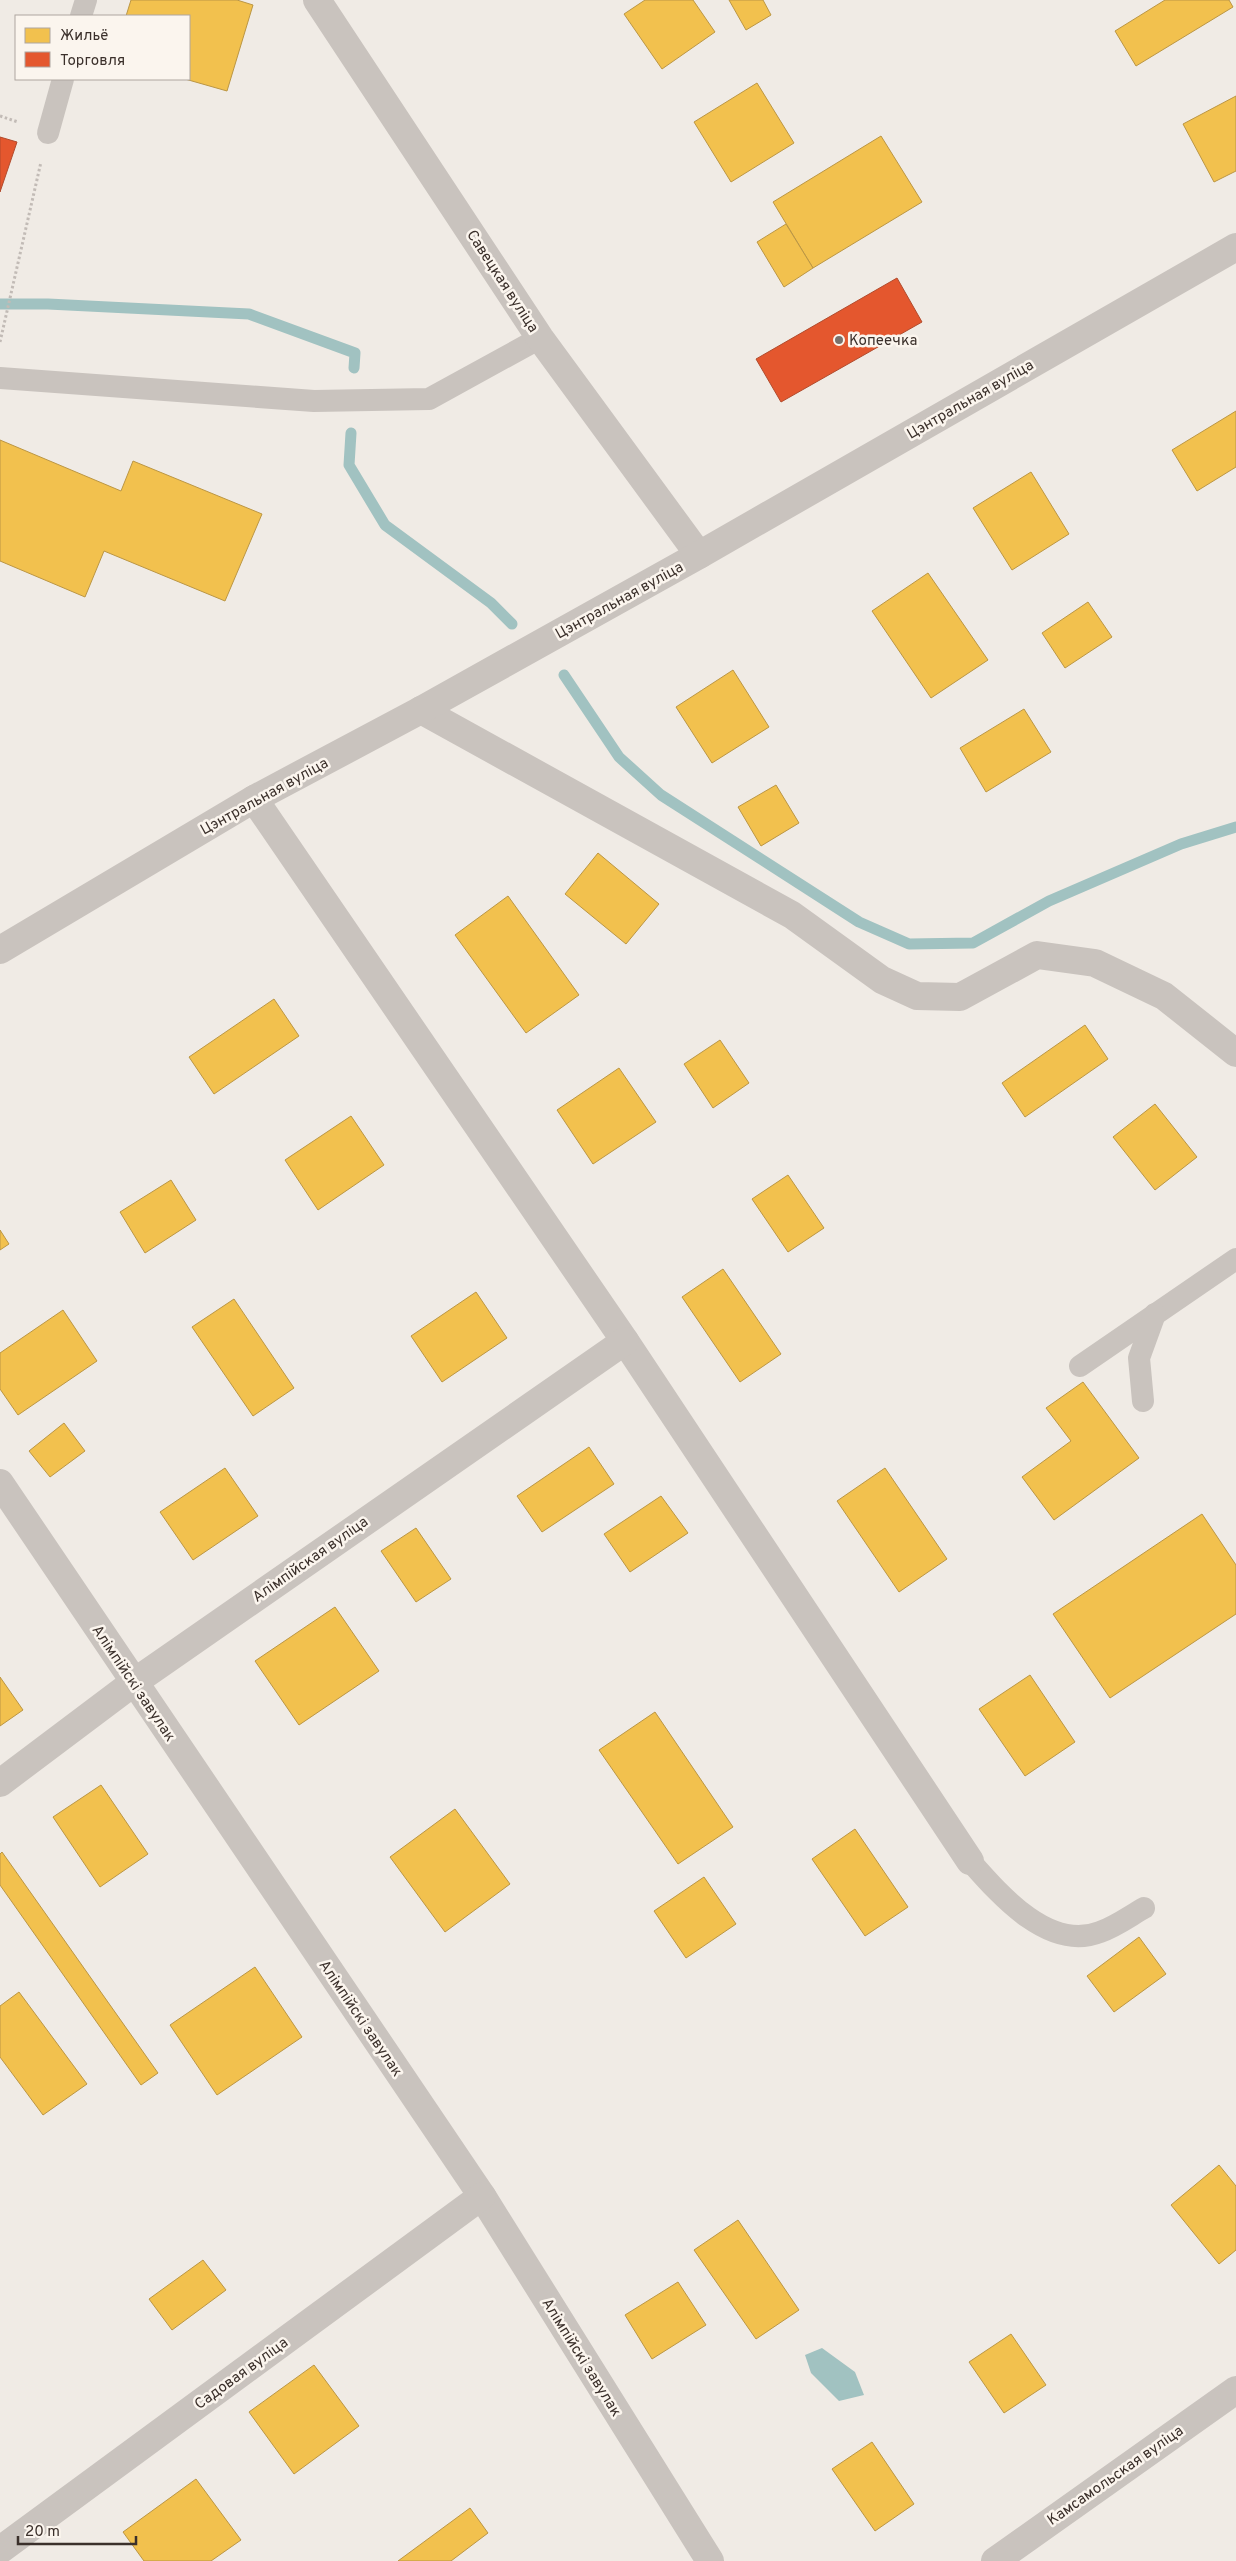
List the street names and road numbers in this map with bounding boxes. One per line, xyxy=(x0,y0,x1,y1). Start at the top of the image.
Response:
street label: Савецкая вуліца xyxy=(462,227,542,337)
street label: Цэнтральная вуліца xyxy=(904,356,1038,444)
street label: Цэнтральная вуліца xyxy=(552,558,687,644)
street label: Цэнтральная вуліца xyxy=(197,754,332,840)
street label: Алімпійская вуліца xyxy=(249,1513,373,1607)
street label: Алімпійскі завулак xyxy=(87,1622,179,1746)
street label: Алімпійскі завулак xyxy=(314,1957,406,2081)
street label: Алімпійскі завулак xyxy=(537,2295,625,2421)
street label: Садовая вуліца xyxy=(191,2334,292,2414)
street label: Камсамольская вуліца xyxy=(1044,2422,1188,2530)

